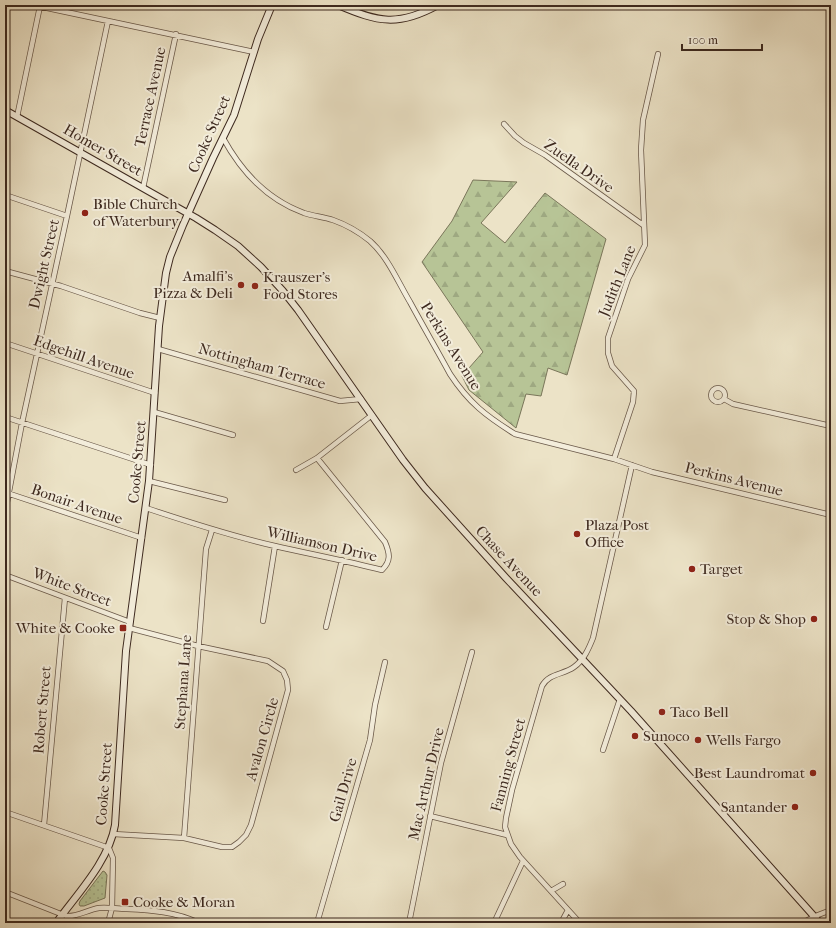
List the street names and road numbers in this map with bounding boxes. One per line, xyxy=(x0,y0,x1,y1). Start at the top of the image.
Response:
street label: Terrace Avenue xyxy=(131,45,169,149)
street label: Cooke Street xyxy=(184,92,234,176)
street label: Homer Street xyxy=(60,120,146,180)
street label: Zuella Drive xyxy=(541,135,618,197)
street label: Dwight Street xyxy=(25,217,63,311)
street label: Judith Lane xyxy=(594,242,640,320)
street label: Perkins Avenue xyxy=(417,299,486,394)
street label: Edgehill Avenue xyxy=(31,331,137,383)
street label: Nottingham Terrace xyxy=(196,339,328,393)
street label: Cooke Street xyxy=(124,419,150,504)
street label: Perkins Avenue xyxy=(683,458,785,500)
street label: Bonair Avenue xyxy=(29,480,126,528)
street label: Williamson Drive xyxy=(264,522,380,566)
street label: Chase Avenue xyxy=(472,522,547,600)
street label: White Street xyxy=(29,563,115,611)
street label: Stephana Lane xyxy=(171,634,195,730)
street label: Robert Street xyxy=(29,665,55,755)
street label: Avalon Circle xyxy=(241,695,283,784)
street label: Fanning Street xyxy=(487,716,529,814)
street label: Mac Arthur Drive xyxy=(404,725,448,842)
street label: Cooke Street xyxy=(92,741,116,826)
street label: Gail Drive xyxy=(325,755,361,824)

